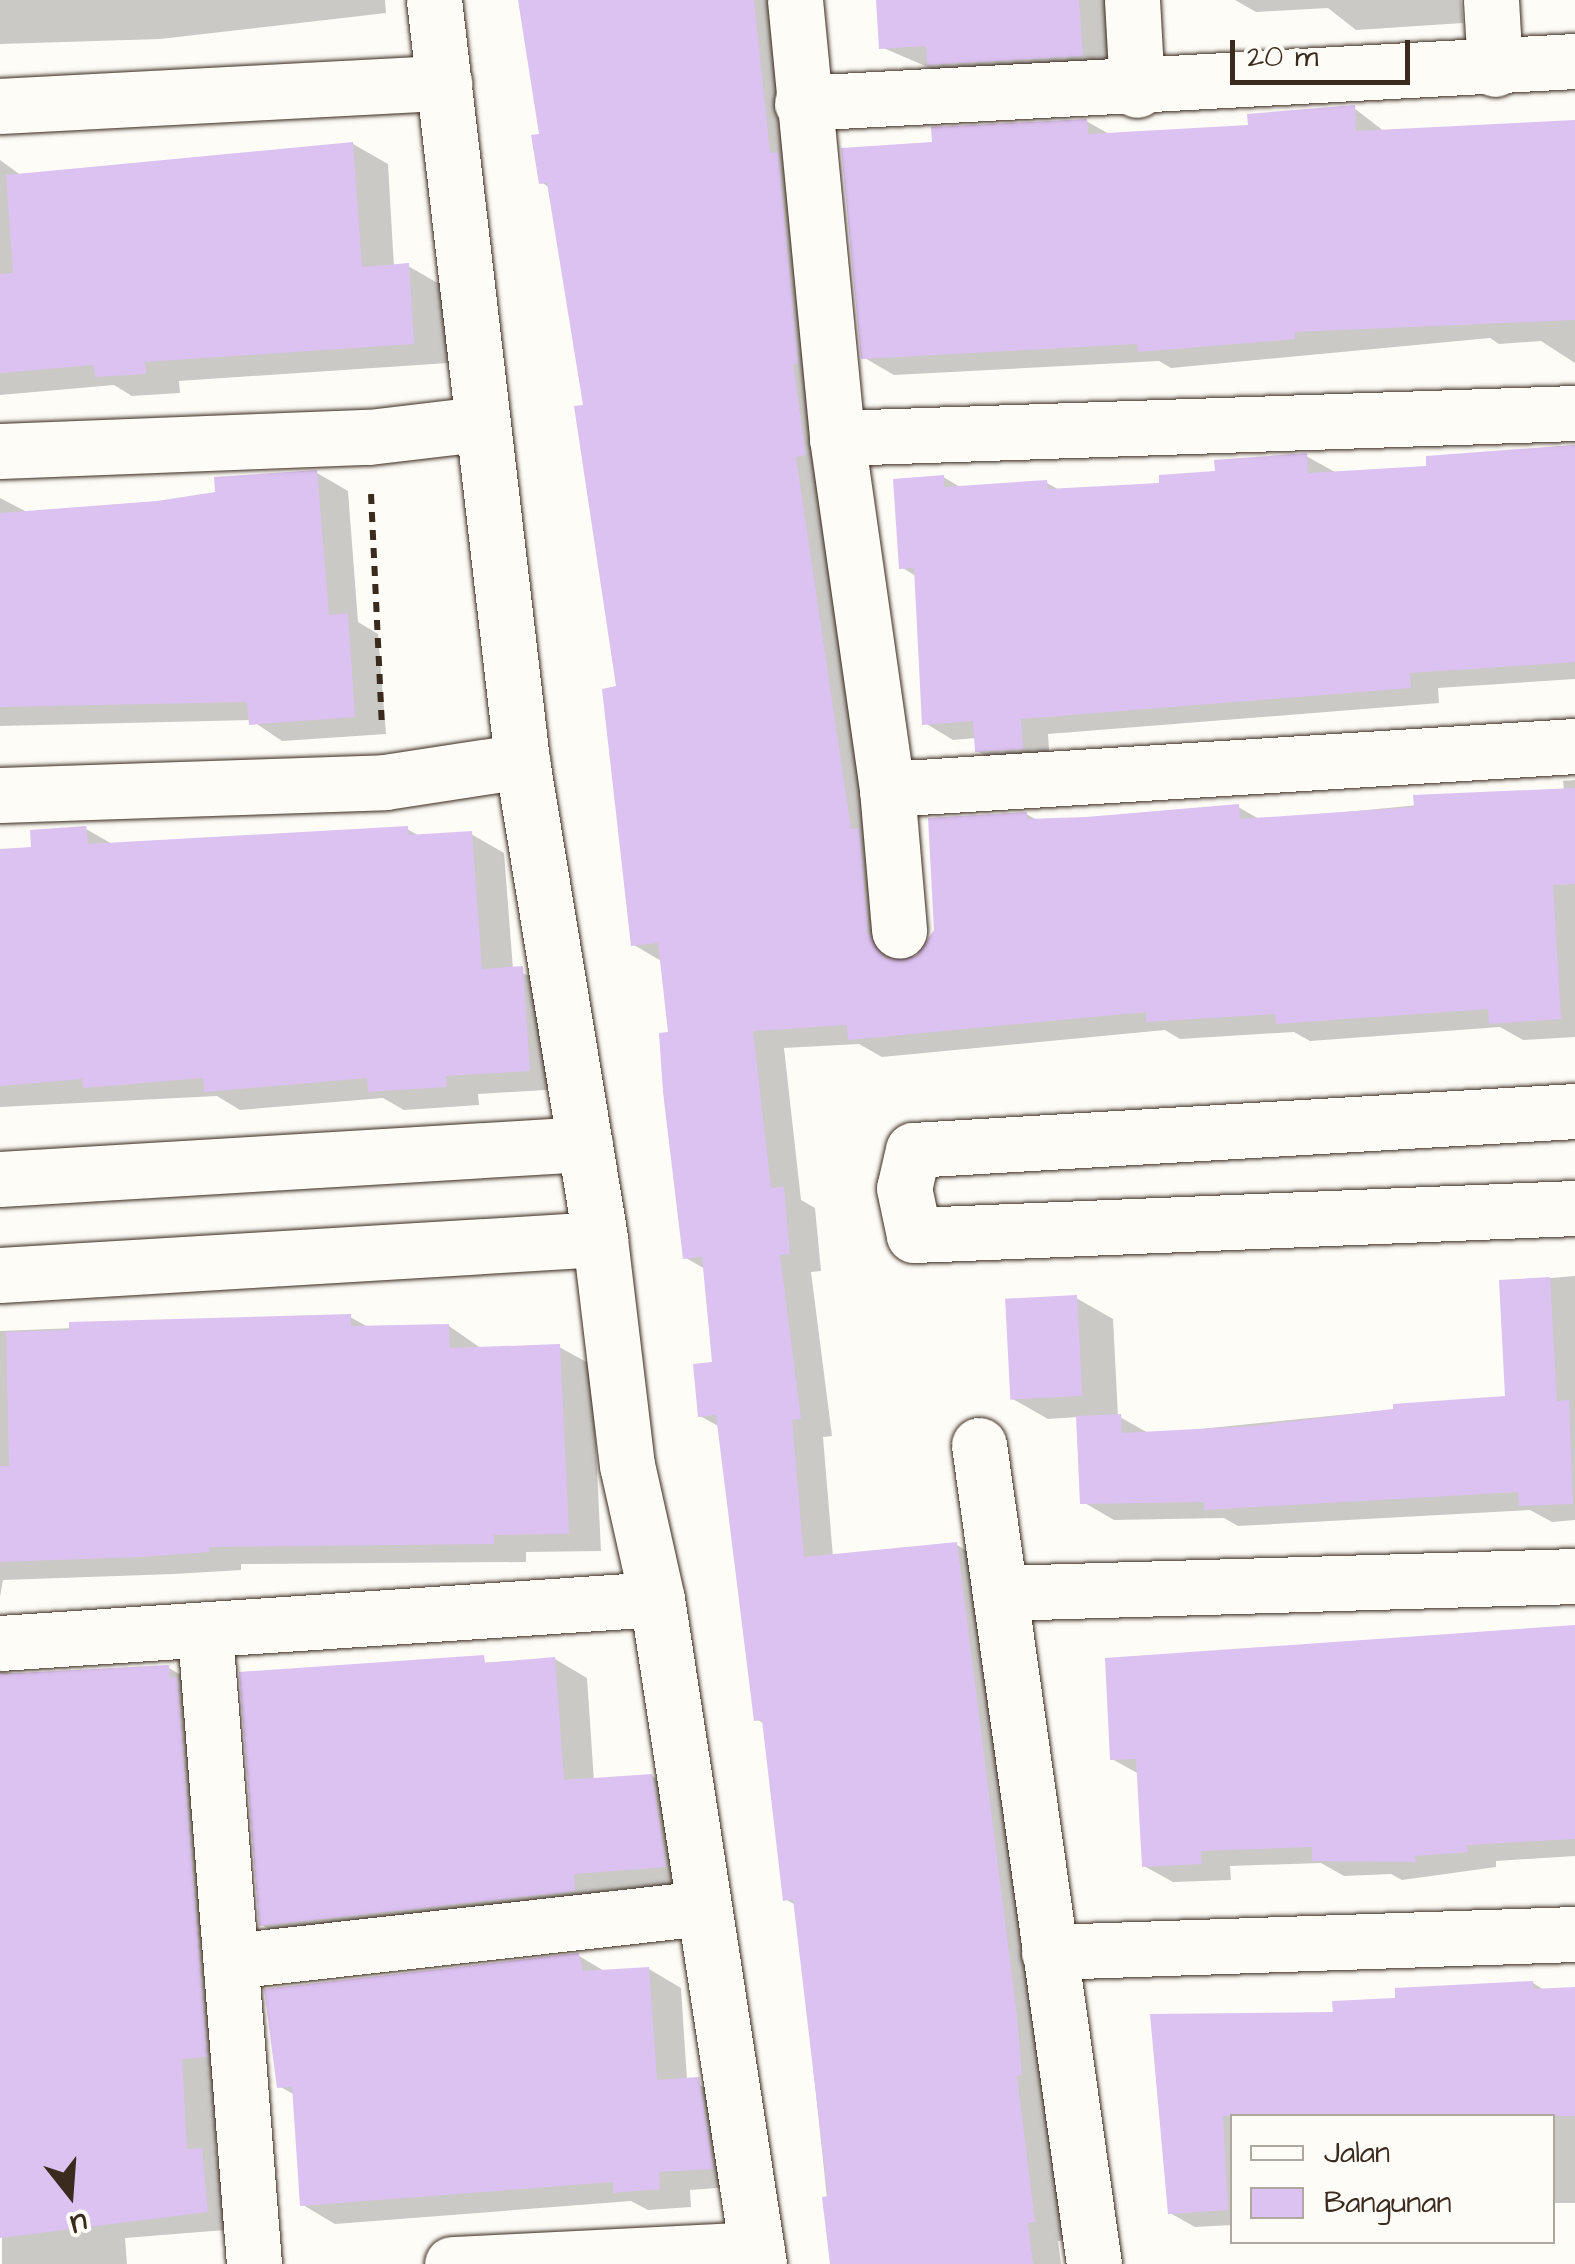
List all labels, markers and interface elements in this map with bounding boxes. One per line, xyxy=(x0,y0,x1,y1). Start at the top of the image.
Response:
scale bar xyxy=(1235,20,1415,82)
text: 20 m xyxy=(1247,36,1318,78)
legend xyxy=(1230,2114,1555,2244)
text: Jalan xyxy=(1324,2132,1390,2174)
north arrow xyxy=(20,2144,120,2244)
text: Bangunan xyxy=(1324,2182,1452,2224)
text: U xyxy=(66,2202,92,2244)

